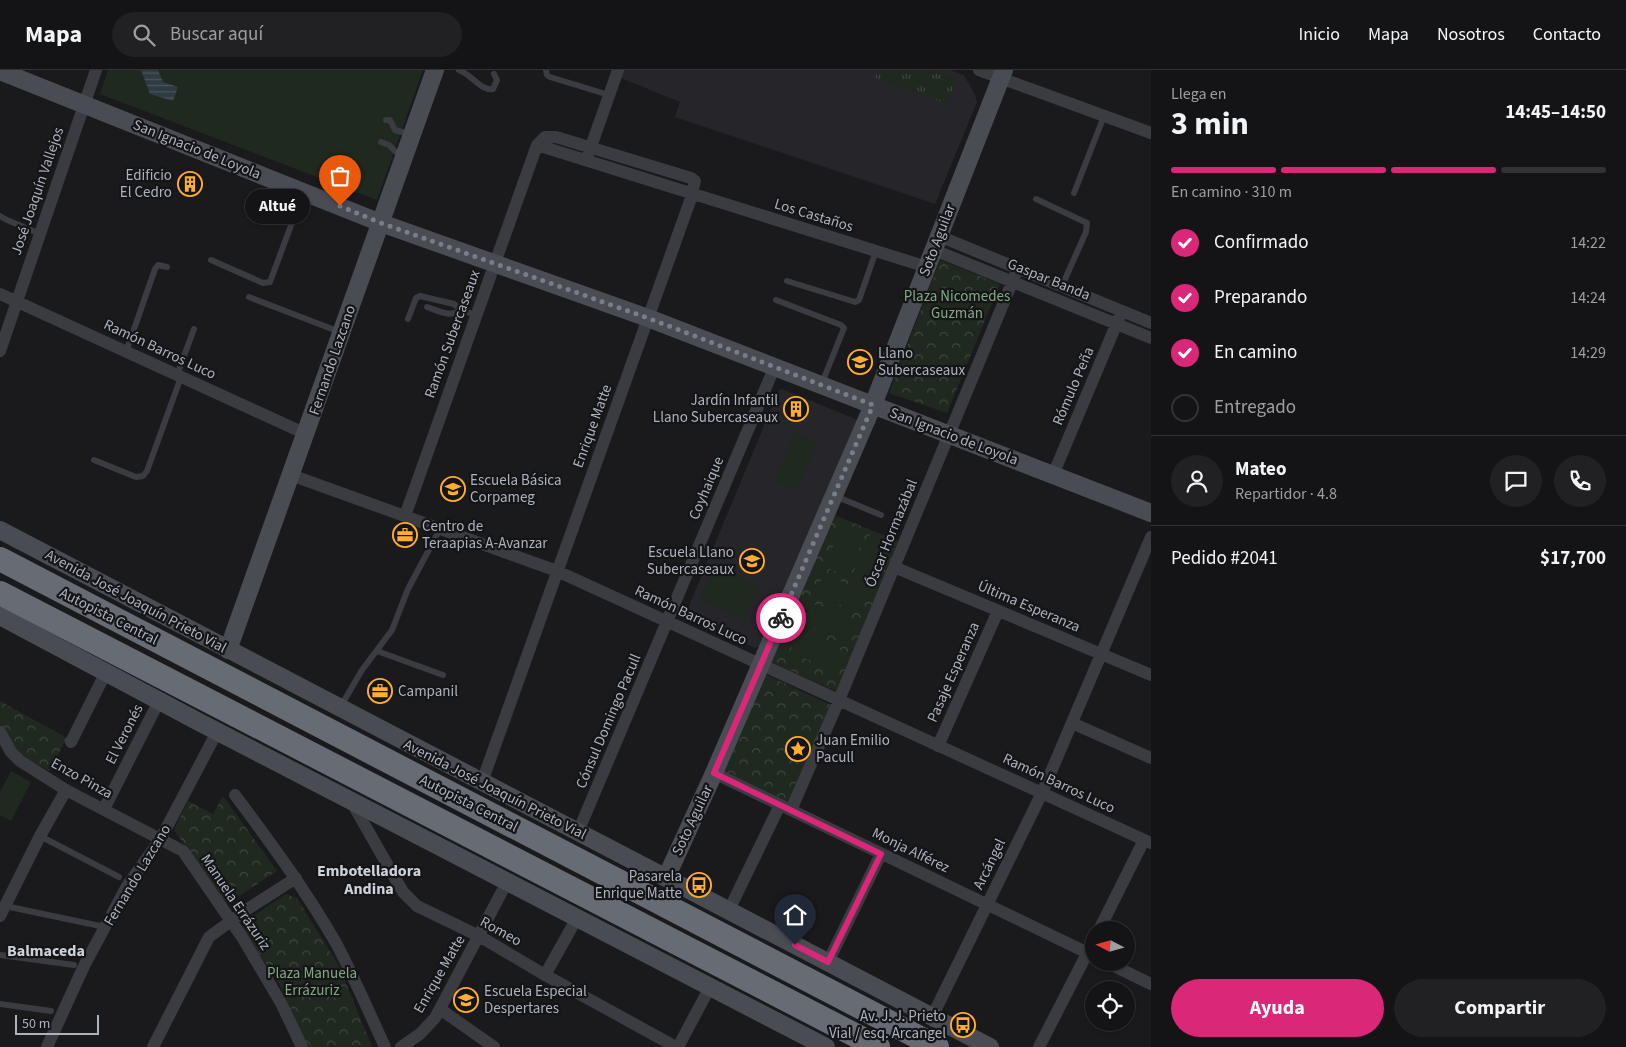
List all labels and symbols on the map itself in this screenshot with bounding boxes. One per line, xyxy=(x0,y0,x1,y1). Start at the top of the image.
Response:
street label: San Ignacio de Loyola xyxy=(130,114,264,185)
street label: José Joaquín Vallejos xyxy=(6,124,69,258)
pin xyxy=(319,155,361,206)
place label: Edificio El Cedro xyxy=(120,165,172,203)
building icon: Edificio El Cedro xyxy=(177,171,203,197)
callout: Altué xyxy=(245,188,310,224)
street label: Los Castaños xyxy=(772,194,856,237)
street label: Soto Aguilar xyxy=(914,200,961,279)
street label: Gaspar Banda xyxy=(1004,253,1093,306)
street label: Ramón Subercaseaux xyxy=(420,267,486,401)
park label: Plaza Nicomedes Guzmán xyxy=(904,286,1010,324)
street label: Fernando Lazcano xyxy=(304,302,361,418)
street label: Ramón Barros Luco xyxy=(100,314,219,385)
place label: Llano Subercaseaux xyxy=(878,343,965,381)
street label: Rómulo Peña xyxy=(1048,344,1099,429)
school or university icon: Llano Subercaseaux xyxy=(847,349,873,375)
street label: Enrique Matte xyxy=(568,382,617,471)
place label: Jardín Infantil Llano Subercaseaux xyxy=(653,390,778,428)
building icon: Jardín Infantil Llano Subercaseaux xyxy=(783,396,809,422)
street label: San Ignacio de Loyola xyxy=(887,402,1021,471)
street label: Coyhaique xyxy=(684,453,729,523)
place label: Escuela Básica Corpameg xyxy=(470,470,562,508)
school or university icon: Escuela Básica Corpameg xyxy=(440,476,466,502)
street label: Óscar Hormazábal xyxy=(860,476,923,590)
place label: Centro de Teraapias A-Avanzar xyxy=(422,516,548,554)
office icon: Centro de Teraapias A-Avanzar xyxy=(392,522,418,548)
place label: Escuela Llano Subercaseaux xyxy=(647,542,734,580)
street label: Avenida José Joaquín Prieto Vial xyxy=(41,545,230,658)
school or university icon: Escuela Llano Subercaseaux xyxy=(739,548,765,574)
street label: Última Esperanza xyxy=(974,575,1083,638)
street label: Ramón Barros Luco xyxy=(631,580,750,651)
street label: Autopista Central xyxy=(56,583,162,650)
courier xyxy=(756,593,806,643)
street label: Pasaje Esperanza xyxy=(922,619,985,726)
street label: Cónsul Domingo Pacull xyxy=(571,650,646,792)
office icon: Campanil xyxy=(367,678,393,704)
place label: Campanil xyxy=(398,681,458,702)
street label: El Veronés xyxy=(100,701,149,768)
place label: Juan Emilio Pacull xyxy=(816,730,890,768)
street label: Avenida José Joaquín Prieto Vial xyxy=(400,734,590,845)
place icon: Juan Emilio Pacull xyxy=(785,736,811,762)
street label: Ramón Barros Luco xyxy=(999,748,1118,819)
street label: Enzo Pinza xyxy=(47,753,116,804)
street label: Autopista Central xyxy=(416,770,522,837)
street label: Soto Aguilar xyxy=(667,781,718,859)
street label: Fernando Lazcano xyxy=(99,821,176,930)
street label: Monja Alférez xyxy=(868,823,953,878)
street label: Arcángel xyxy=(968,835,1011,893)
street label: Manuela Errázuriz xyxy=(196,850,276,955)
district label: Embotelladora Andina xyxy=(317,860,421,900)
place label: Pasarela Enrique Matte xyxy=(595,866,682,904)
bus stop icon: Pasarela Enrique Matte xyxy=(686,872,712,898)
pin xyxy=(774,894,816,945)
street label: Romeo xyxy=(476,911,525,951)
north arrow xyxy=(1085,921,1135,971)
street label: Enrique Matte xyxy=(409,931,470,1017)
district label: Balmaceda xyxy=(7,940,85,962)
park label: Plaza Manuela Errázuriz xyxy=(267,963,357,1001)
place label: Escuela Especial Despertares xyxy=(484,981,587,1019)
school or university icon: Escuela Especial Despertares xyxy=(453,987,479,1013)
place label: Av. J. J. Prieto Vial / esq. Arcangel xyxy=(829,1006,946,1044)
scale bar xyxy=(15,1012,99,1035)
bus stop icon: Av. J. J. Prieto Vial / esq. Arcangel xyxy=(950,1012,976,1038)

